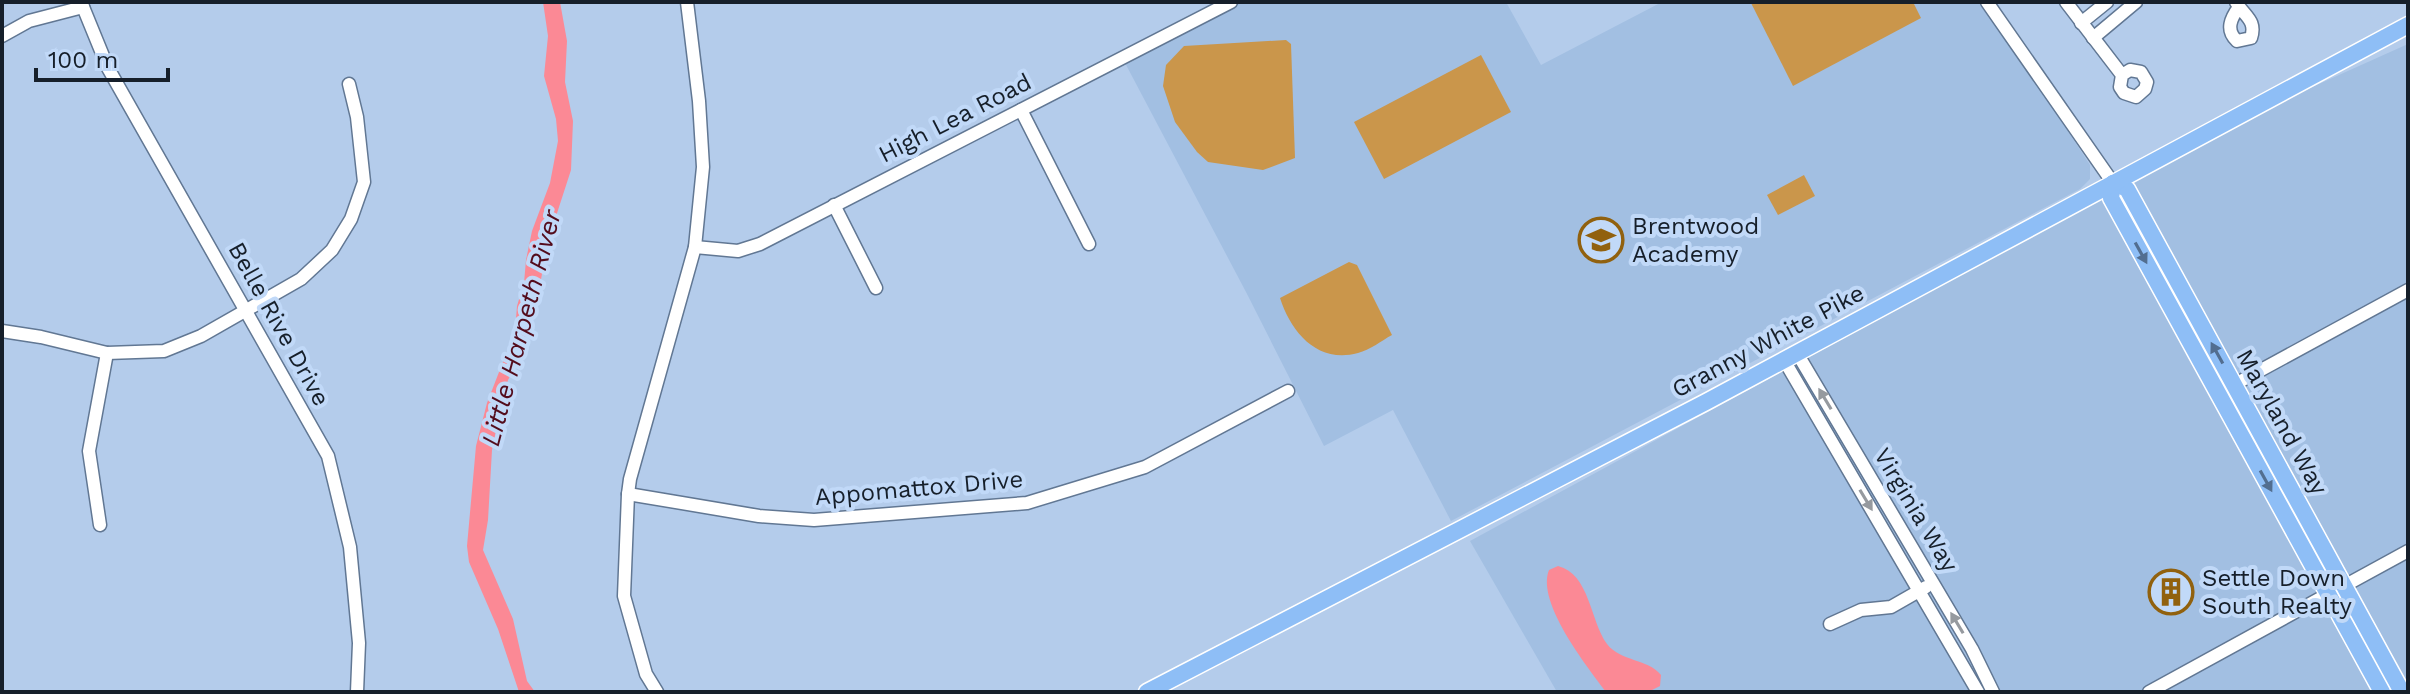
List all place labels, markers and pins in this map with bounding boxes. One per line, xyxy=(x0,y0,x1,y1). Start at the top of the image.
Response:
place label: Brentwood Academy xyxy=(1632,212,1759,268)
school or university icon: Brentwood Academy xyxy=(1577,216,1625,264)
place label: Settle Down South Realty xyxy=(2202,564,2353,620)
building icon: Settle Down South Realty xyxy=(2147,568,2195,616)

